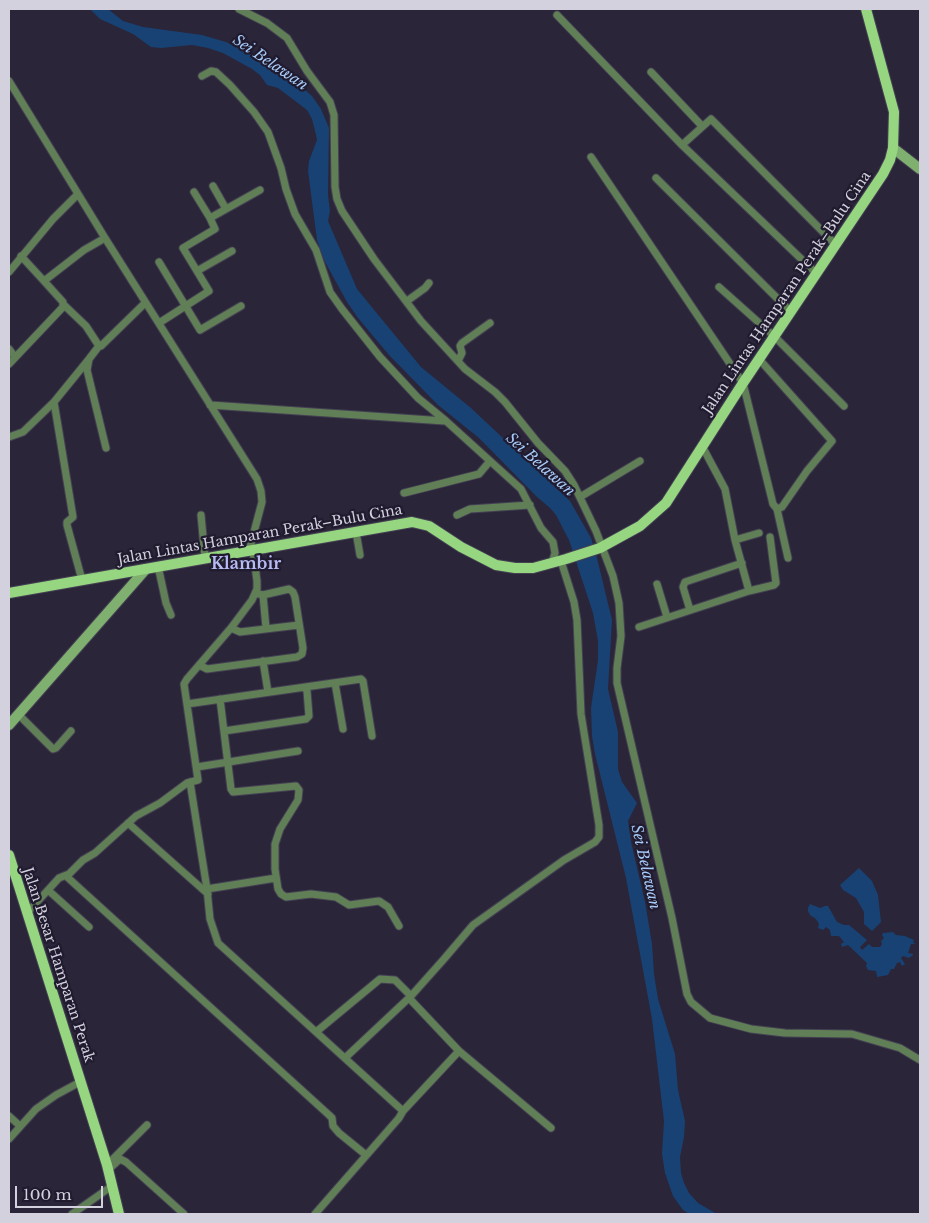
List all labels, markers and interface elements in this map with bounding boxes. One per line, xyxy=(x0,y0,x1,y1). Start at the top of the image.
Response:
water label: Sei Belawan xyxy=(229,31,311,95)
street label: Jalan Lintas Hamparan Perak–Bulu Cina xyxy=(699,169,875,417)
water label: Sei Belawan xyxy=(502,429,578,501)
street label: Jalan Lintas Hamparan Perak–Bulu Cina xyxy=(116,502,404,568)
district label: Klambir xyxy=(211,554,281,574)
water label: Sei Belawan xyxy=(626,823,664,911)
street label: Jalan Besar Hamparan Perak xyxy=(19,866,97,1064)
scale bar xyxy=(18,1176,105,1208)
text: 100 m xyxy=(23,1185,72,1204)

